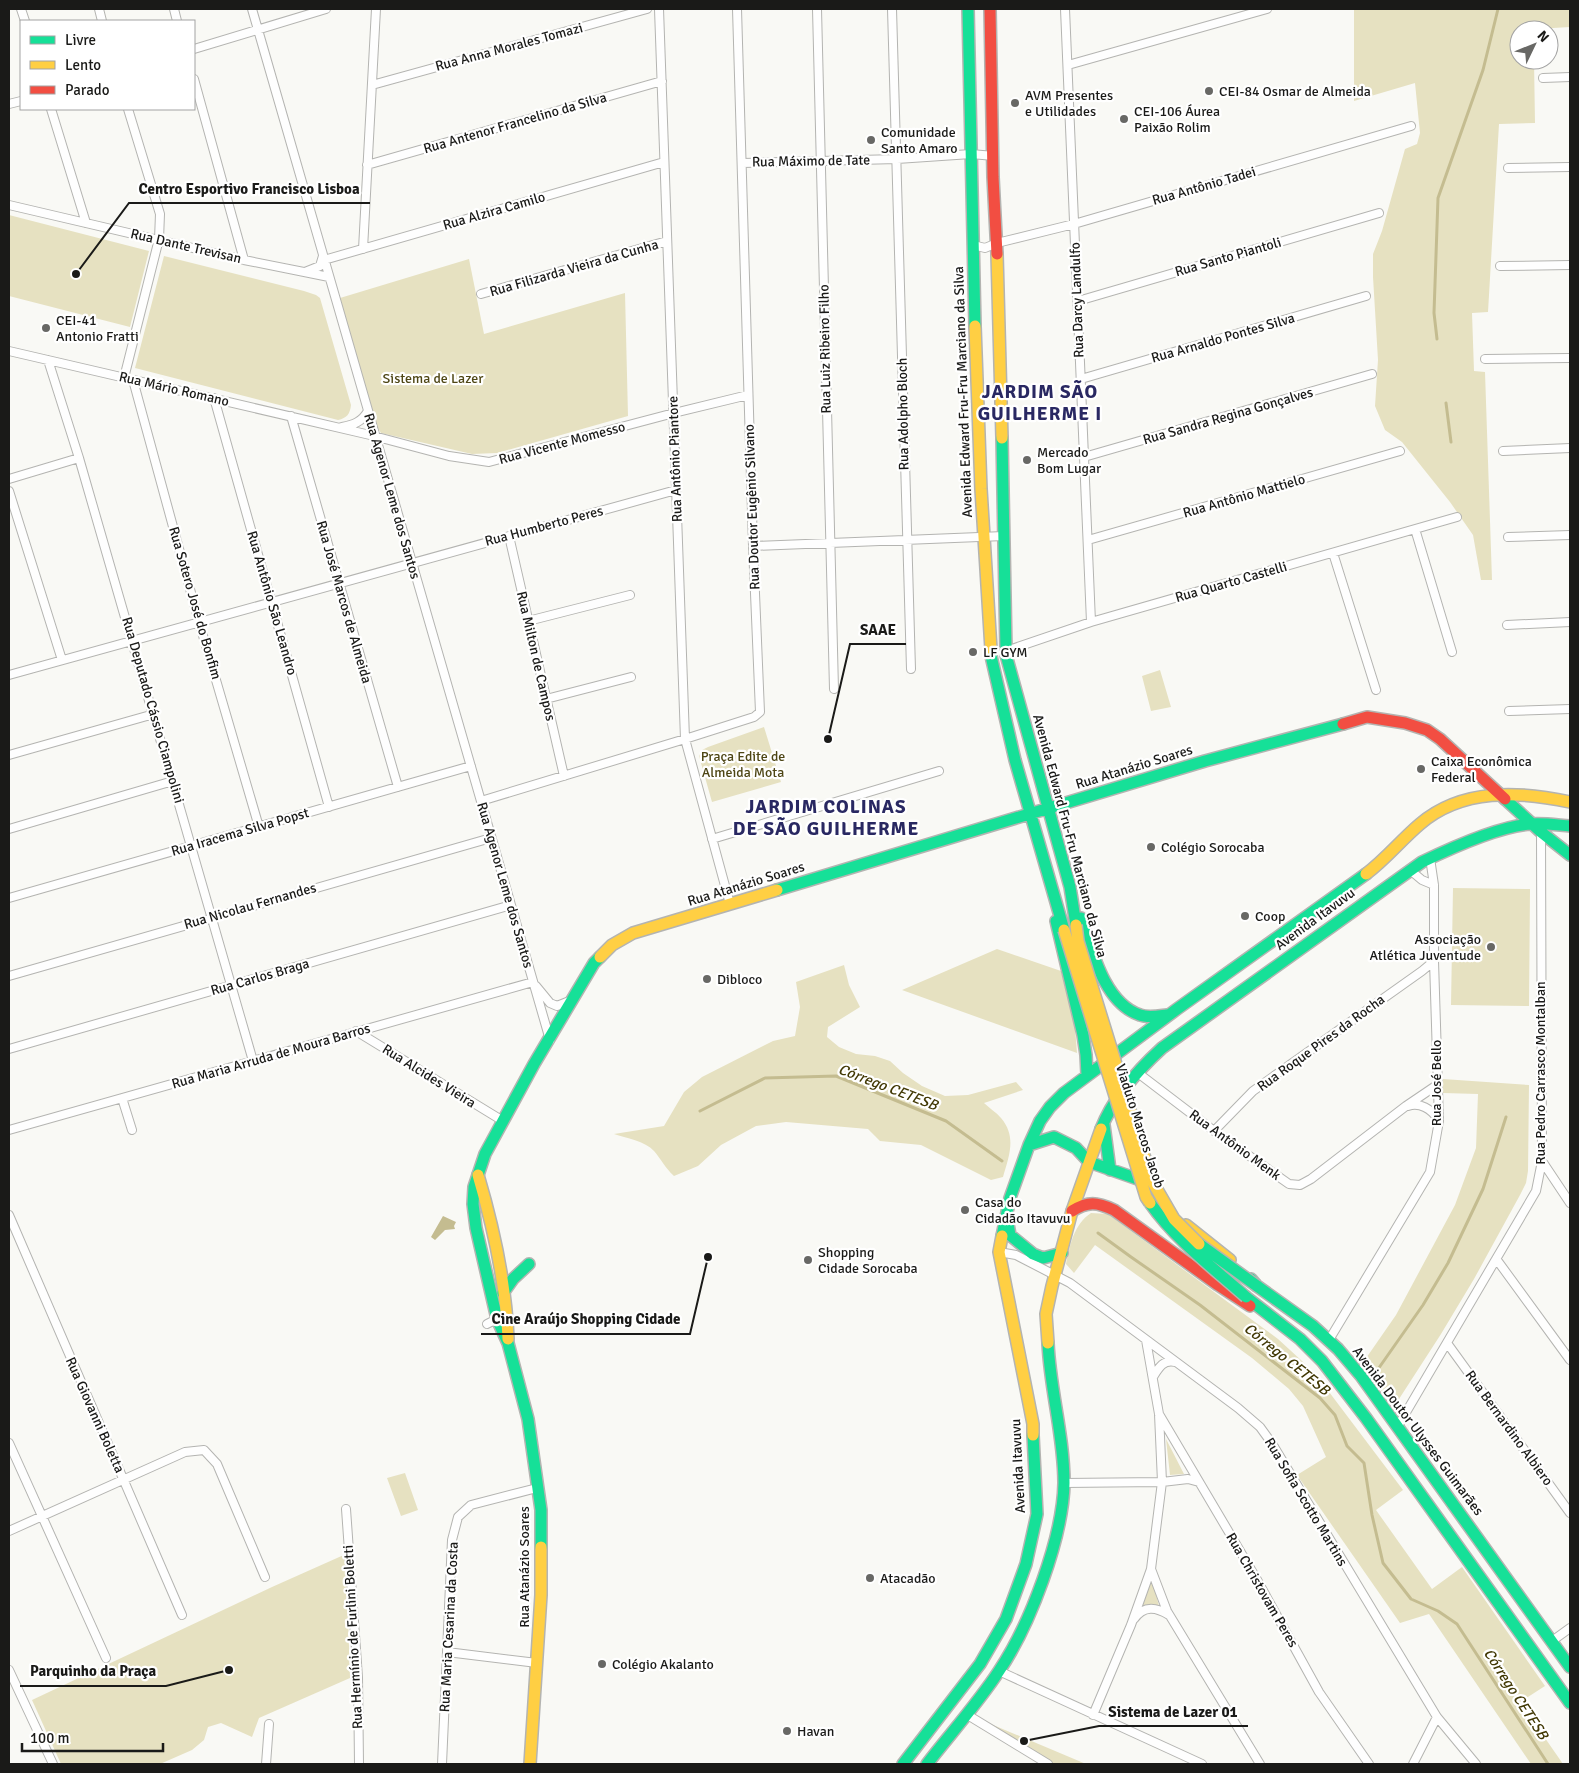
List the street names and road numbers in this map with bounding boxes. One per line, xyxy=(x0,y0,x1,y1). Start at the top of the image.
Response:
street label: Rua Anna Morales Tomazi xyxy=(433,19,585,75)
street label: Rua Antenor Francelino da Silva xyxy=(421,89,609,157)
street label: Rua Máximo de Tate xyxy=(752,151,870,171)
street label: Rua Antônio Tadei xyxy=(1150,163,1258,209)
street label: Rua Alzira Camilo xyxy=(441,188,547,234)
street label: Rua Dante Trevisan xyxy=(129,225,243,267)
street label: Rua Santo Piantoli xyxy=(1173,234,1283,280)
street label: Rua Filizarda Vieira da Cunha xyxy=(488,236,660,300)
street label: Rua Darcy Landulfo xyxy=(1066,242,1088,358)
street label: Avenida Edward Fru-Fru Marciano da Silva xyxy=(950,266,976,518)
street label: Rua Luiz Ribeiro Filho xyxy=(815,284,835,414)
street label: Rua Arnaldo Pontes Silva xyxy=(1149,309,1297,367)
street label: Rua Adolpho Bloch xyxy=(894,358,912,470)
street label: Rua Mário Romano xyxy=(117,368,231,410)
street label: Rua Sandra Regina Gonçalves xyxy=(1141,384,1315,448)
street label: Rua Antônio Piantore xyxy=(664,396,686,522)
street label: Rua Agenor Leme dos Santos xyxy=(360,411,424,581)
street label: Rua Vicente Momesso xyxy=(497,418,627,468)
street label: Rua Doutor Eugênio Silvano xyxy=(741,424,763,590)
street label: Rua Antônio Mattielo xyxy=(1181,470,1307,522)
street label: Rua Humberto Peres xyxy=(483,502,605,550)
street label: Rua José Marcos de Almeida xyxy=(313,519,375,685)
street label: Rua Sotero José do Bonfim xyxy=(165,525,225,681)
street label: Rua Antônio São Leandro xyxy=(243,529,301,677)
street label: Rua Quarto Castelli xyxy=(1173,558,1289,606)
street label: Rua Milton de Campos xyxy=(513,589,559,723)
street label: Rua Deputado Cássio Ciampolini xyxy=(118,615,188,805)
street label: Avenida Edward Fru-Fru Marciano da Silva xyxy=(1029,712,1111,960)
street label: Rua Atanázio Soares xyxy=(1073,741,1195,793)
street label: Rua Agenor Leme dos Santos xyxy=(473,800,537,970)
street label: Rua Iracema Silva Popst xyxy=(169,804,311,860)
street label: Rua Atanázio Soares xyxy=(685,858,807,910)
street label: Rua Nicolau Fernandes xyxy=(182,879,318,933)
street label: Avenida Itavuvu xyxy=(1272,884,1358,954)
street label: Rua Carlos Braga xyxy=(209,955,311,999)
street label: Rua Pedro Carrasco Montalban xyxy=(1532,981,1549,1165)
street label: Rua Roque Pires da Rocha xyxy=(1254,991,1388,1095)
street label: Rua Maria Arruda de Moura Barros xyxy=(170,1019,372,1093)
street label: Rua Alcides Vieira xyxy=(379,1040,479,1112)
street label: Rua José Bello xyxy=(1428,1040,1445,1126)
street label: Viaduto Marcos Jacob xyxy=(1112,1062,1168,1190)
street label: Rua Antônio Menk xyxy=(1186,1106,1284,1184)
street label: Avenida Doutor Ulysses Guimarães xyxy=(1349,1343,1487,1519)
street label: Rua Giovanni Boletta xyxy=(62,1354,128,1476)
street label: Rua Bernardino Albiero xyxy=(1461,1367,1557,1489)
street label: Avenida Itavuvu xyxy=(1007,1418,1029,1514)
street label: Rua Sofia Scotto Martins xyxy=(1261,1435,1351,1569)
street label: Rua Atanázio Soares xyxy=(516,1506,533,1628)
street label: Rua Christovam Peres xyxy=(1222,1530,1302,1650)
street label: Rua Maria Cesarina da Costa xyxy=(436,1541,462,1713)
street label: Rua Hermínio de Furlini Boletti xyxy=(340,1545,366,1729)

